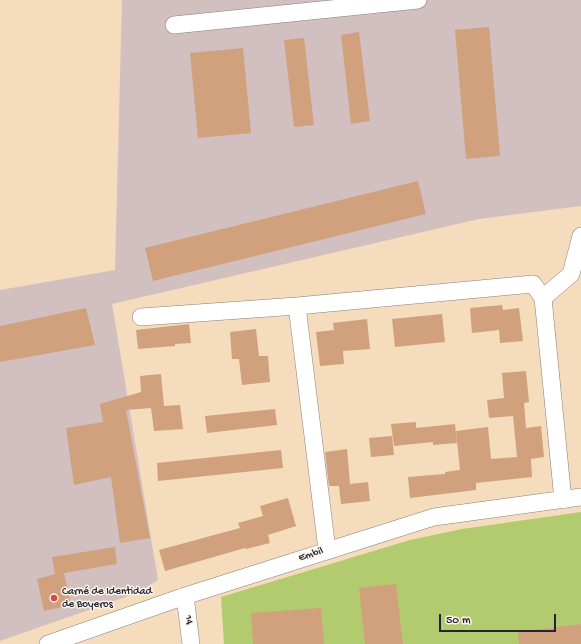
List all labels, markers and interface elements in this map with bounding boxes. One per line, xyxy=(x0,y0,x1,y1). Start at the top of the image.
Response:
street label: Embil xyxy=(297,545,325,565)
place label: Carné de Identidad de Boyeros xyxy=(62,585,152,611)
marker: Carné de Identidad de Boyeros xyxy=(49,593,59,603)
scale bar xyxy=(441,606,558,632)
street label: 14 xyxy=(181,614,195,626)
text: 50 m xyxy=(446,614,471,628)

